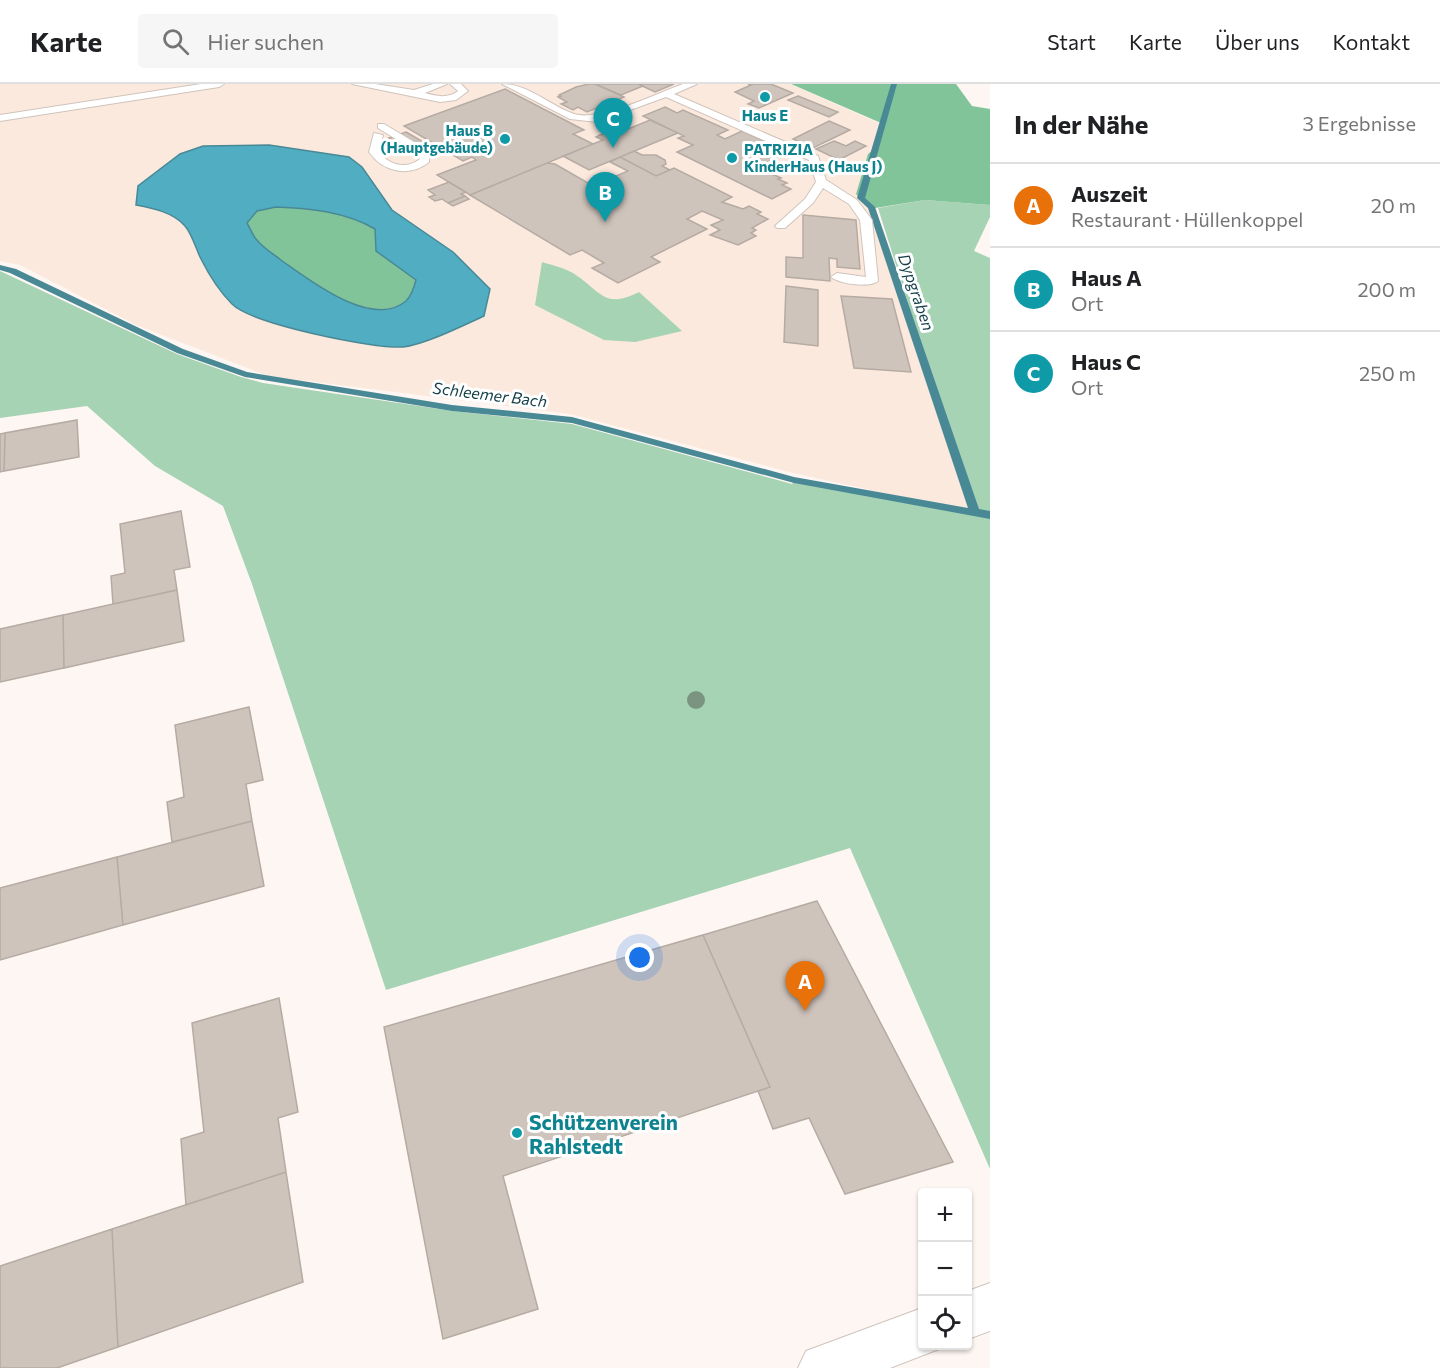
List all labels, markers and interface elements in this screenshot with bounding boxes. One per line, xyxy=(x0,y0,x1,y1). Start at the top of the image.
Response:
search box xyxy=(138,14,558,68)
text: Karte xyxy=(30,24,102,58)
icon: search xyxy=(159,25,192,58)
text: Hier suchen xyxy=(207,28,324,55)
text: Start xyxy=(1047,29,1096,54)
text: Karte xyxy=(1129,29,1182,54)
text: Über uns xyxy=(1215,29,1299,54)
text: Kontakt xyxy=(1332,29,1410,54)
marker: Haus E xyxy=(758,90,772,104)
pin: C xyxy=(594,98,632,148)
place label: Haus E xyxy=(742,106,788,124)
text: In der Nähe xyxy=(1014,108,1149,139)
text: 3 Ergebnisse xyxy=(1303,111,1416,135)
place label: Haus B (Hauptgebäude) xyxy=(380,121,493,156)
marker: Haus B (Hauptgebäude) xyxy=(498,132,512,146)
place label: PATRIZIA KinderHaus (Haus J) xyxy=(744,140,882,175)
marker: PATRIZIA KinderHaus (Haus J) xyxy=(725,151,739,165)
pin: B xyxy=(586,172,624,222)
text: Auszeit xyxy=(1071,180,1148,207)
text: A xyxy=(1026,193,1041,217)
text: 20 m xyxy=(1371,193,1416,217)
text: Restaurant · Hüllenkoppel xyxy=(1071,207,1303,231)
water label: Dypgraben xyxy=(895,251,939,333)
text: Haus A xyxy=(1071,264,1142,291)
text: B xyxy=(1027,277,1040,301)
text: 200 m xyxy=(1358,277,1416,301)
text: Ort xyxy=(1071,291,1104,315)
text: Haus C xyxy=(1071,348,1141,375)
text: C xyxy=(1027,361,1040,385)
text: 250 m xyxy=(1359,361,1416,385)
text: Ort xyxy=(1071,375,1104,399)
water label: Schleemer Bach xyxy=(432,378,548,410)
your location xyxy=(625,943,654,972)
pin: A xyxy=(786,962,824,1011)
place label: Schützenverein Rahlstedt xyxy=(529,1109,678,1158)
marker: Schützenverein Rahlstedt xyxy=(510,1126,524,1140)
map controls xyxy=(918,1188,972,1350)
button: + xyxy=(918,1188,972,1242)
button: − xyxy=(918,1242,972,1296)
button: locate xyxy=(918,1296,972,1350)

